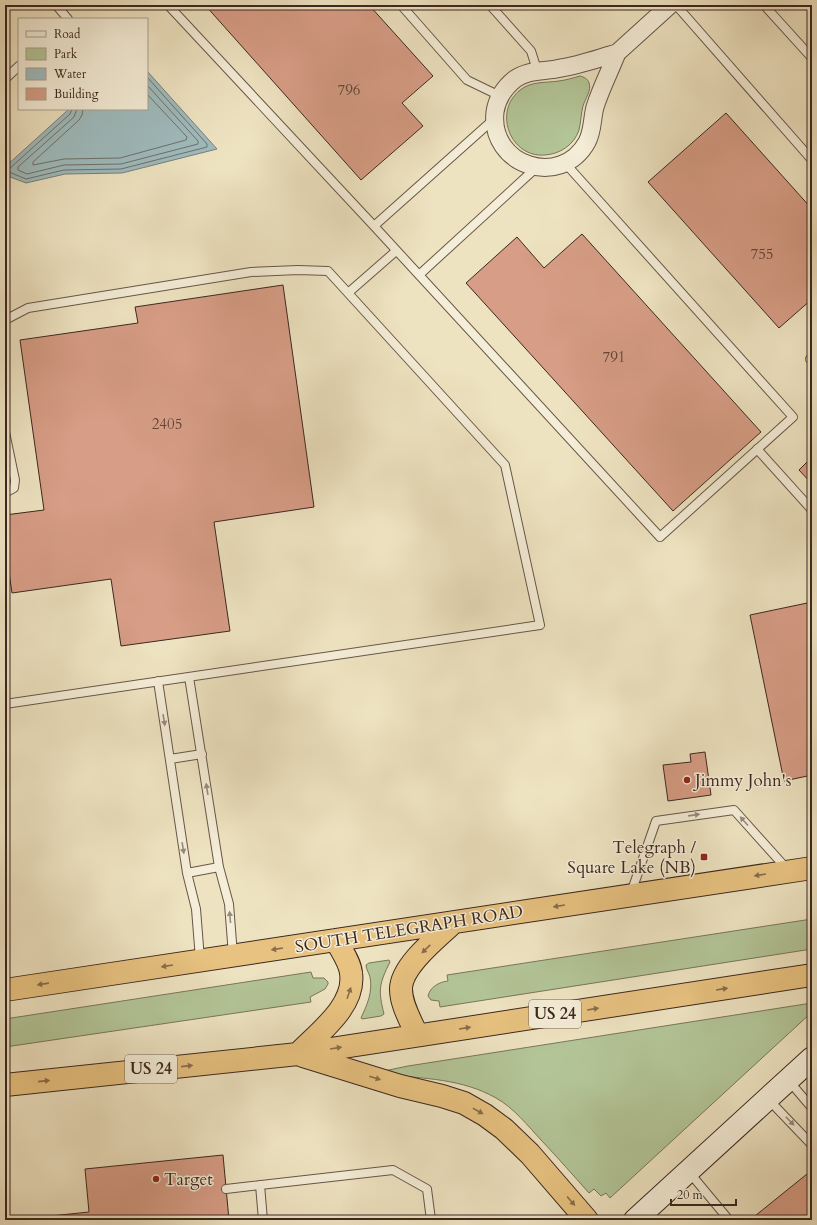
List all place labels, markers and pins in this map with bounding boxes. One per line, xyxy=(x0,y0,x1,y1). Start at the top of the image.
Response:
place label: Jimmy John's xyxy=(692,769,792,792)
marker: Jimmy John's xyxy=(682,775,692,785)
place label: Telegraph / Square Lake (NB) xyxy=(567,836,696,879)
marker: Telegraph / Square Lake (NB) xyxy=(699,852,709,862)
place label: Target xyxy=(164,1168,213,1191)
marker: Target xyxy=(151,1174,161,1184)

